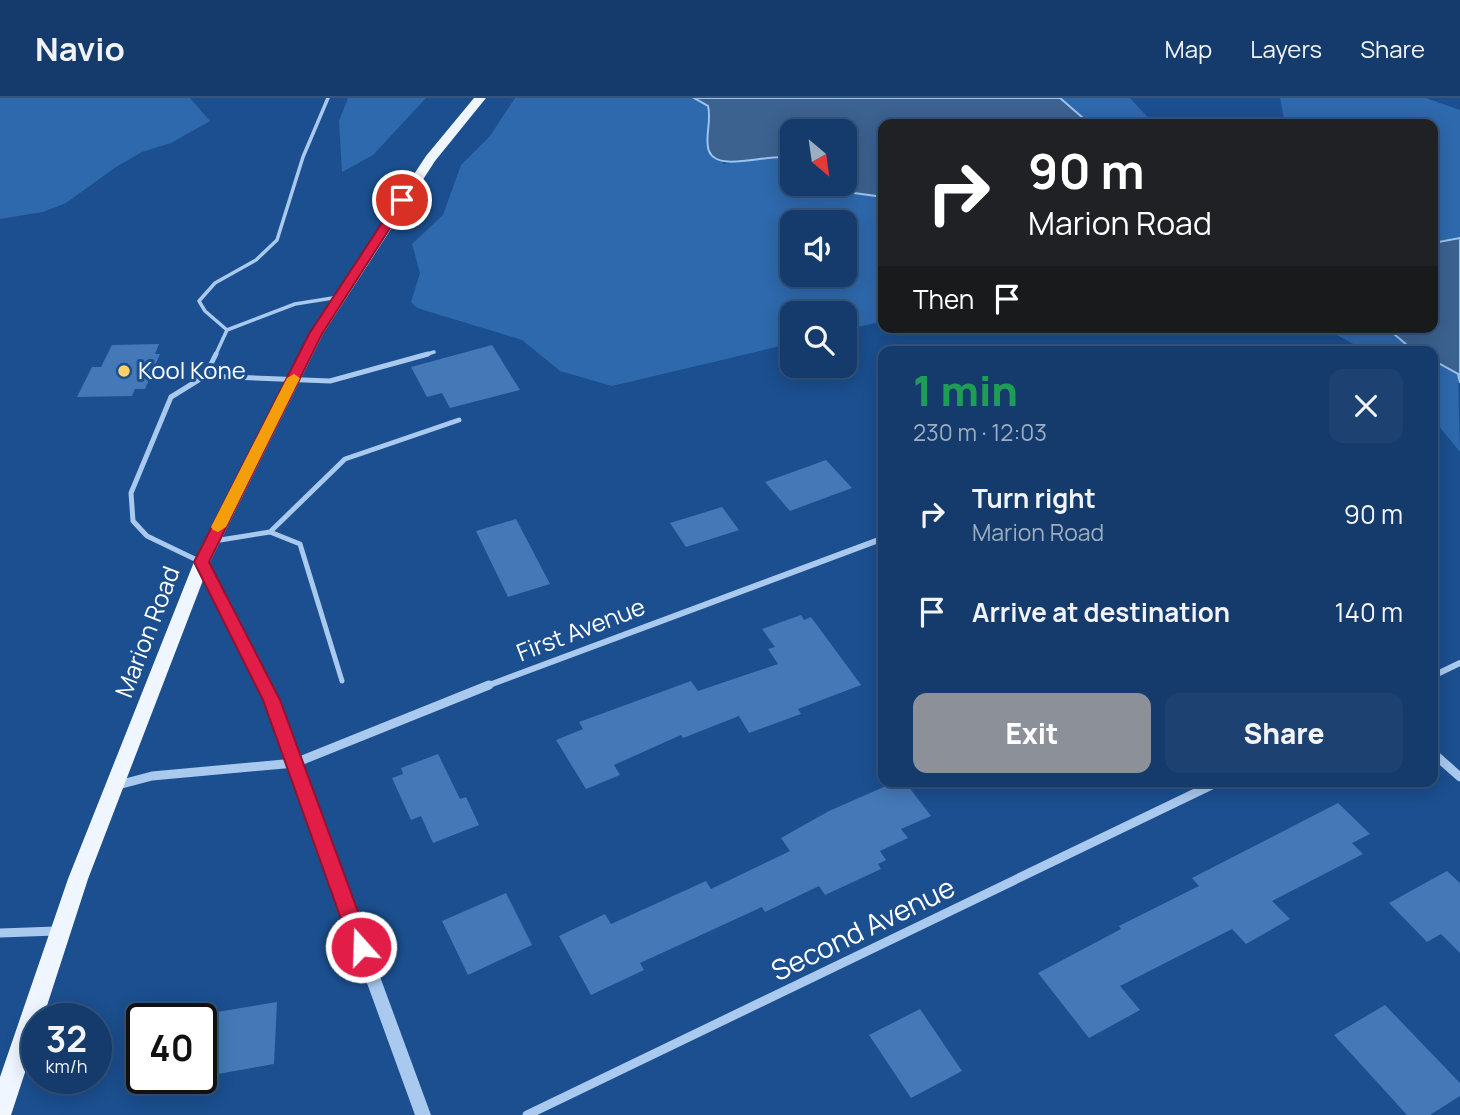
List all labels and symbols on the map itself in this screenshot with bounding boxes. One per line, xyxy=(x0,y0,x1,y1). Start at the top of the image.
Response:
north arrow xyxy=(780,119,858,196)
pin xyxy=(372,170,432,230)
place label: Kool Kone xyxy=(138,353,246,386)
marker: Kool Kone xyxy=(116,363,132,379)
street label: Marion Road xyxy=(106,561,187,702)
street label: First Avenue xyxy=(512,589,649,668)
street label: Second Avenue xyxy=(764,867,961,989)
position arrow xyxy=(324,910,398,984)
speed limit sign: 40 xyxy=(126,1003,217,1094)

